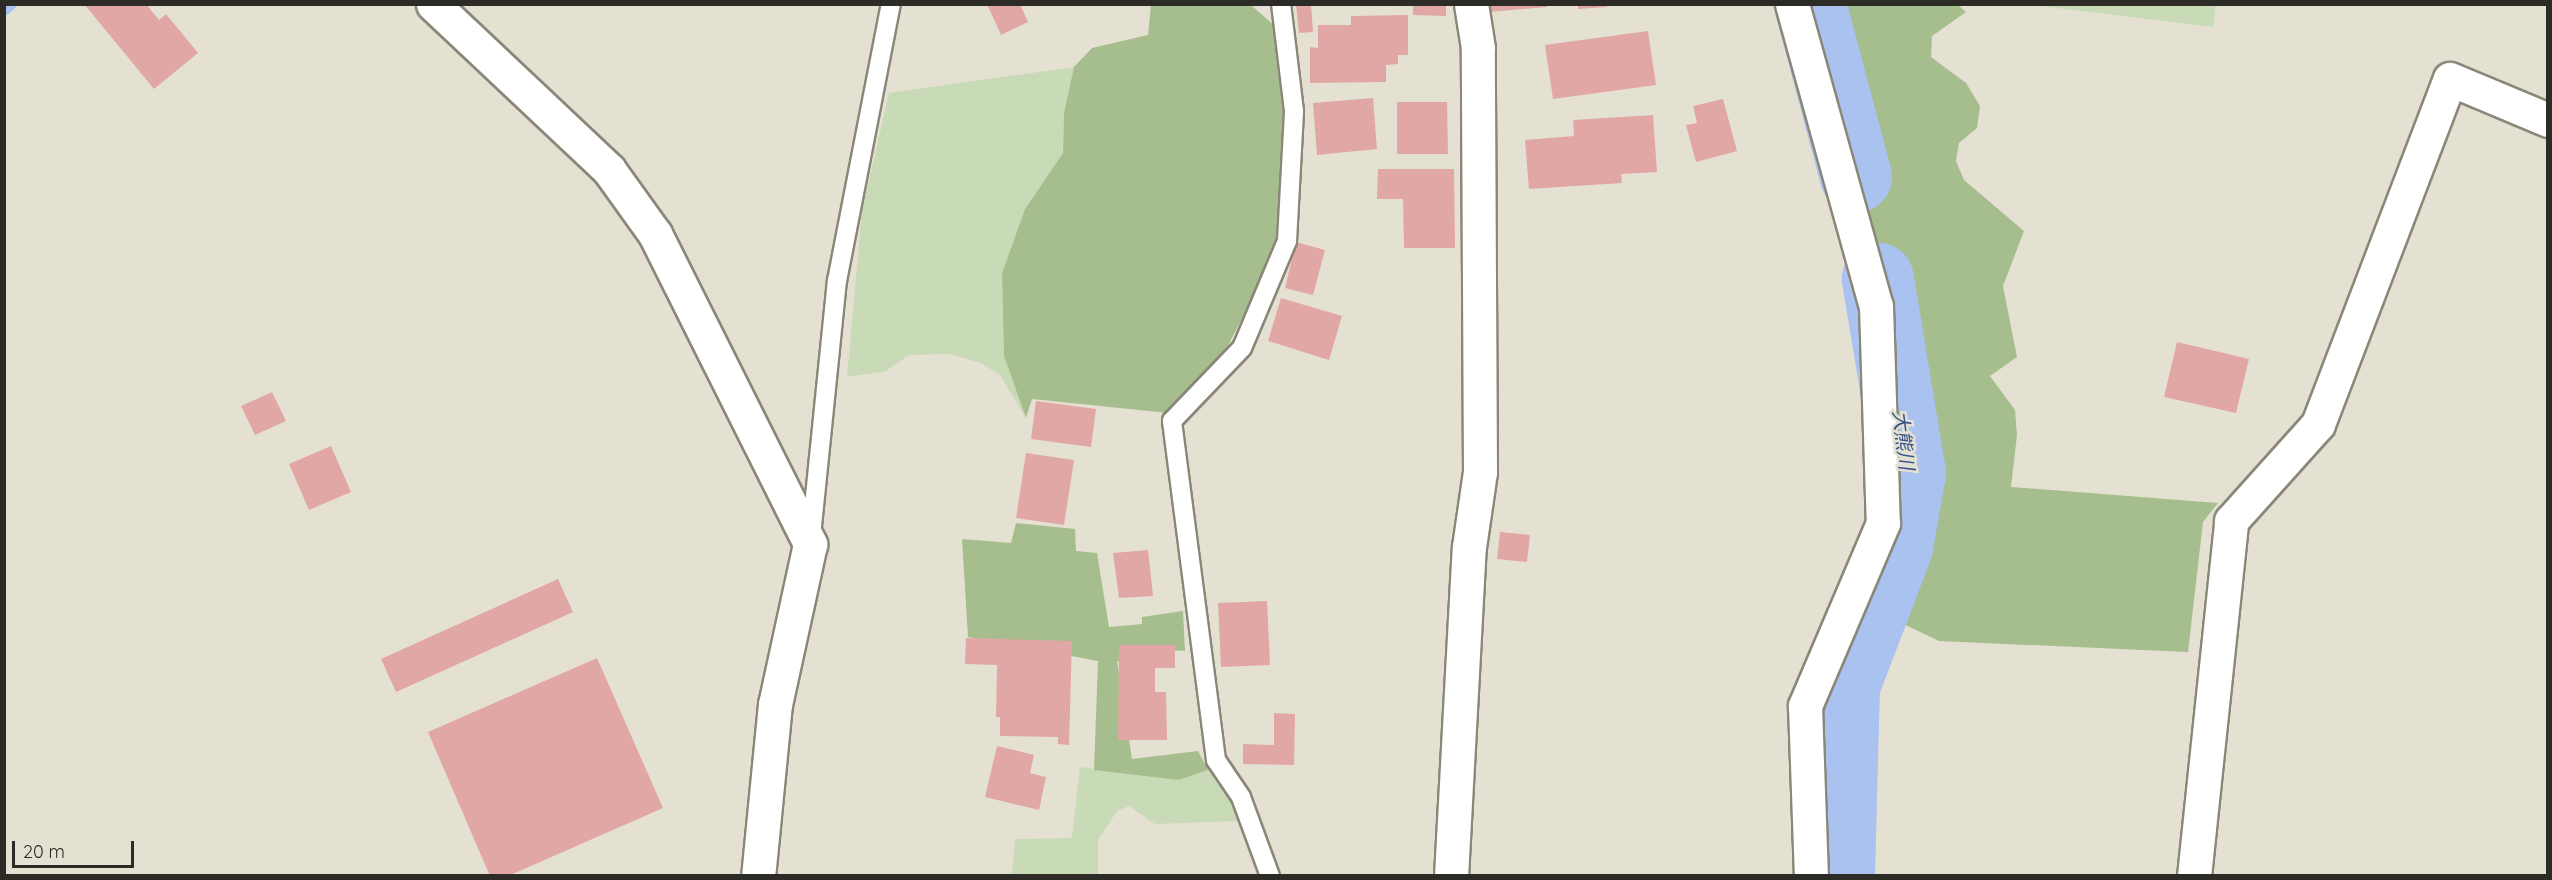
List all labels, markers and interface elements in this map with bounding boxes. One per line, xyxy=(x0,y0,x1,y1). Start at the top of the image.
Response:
water label: 大熊川 xyxy=(1888,409,1920,471)
scale bar xyxy=(15,829,136,867)
text: 20 m xyxy=(23,840,65,863)

